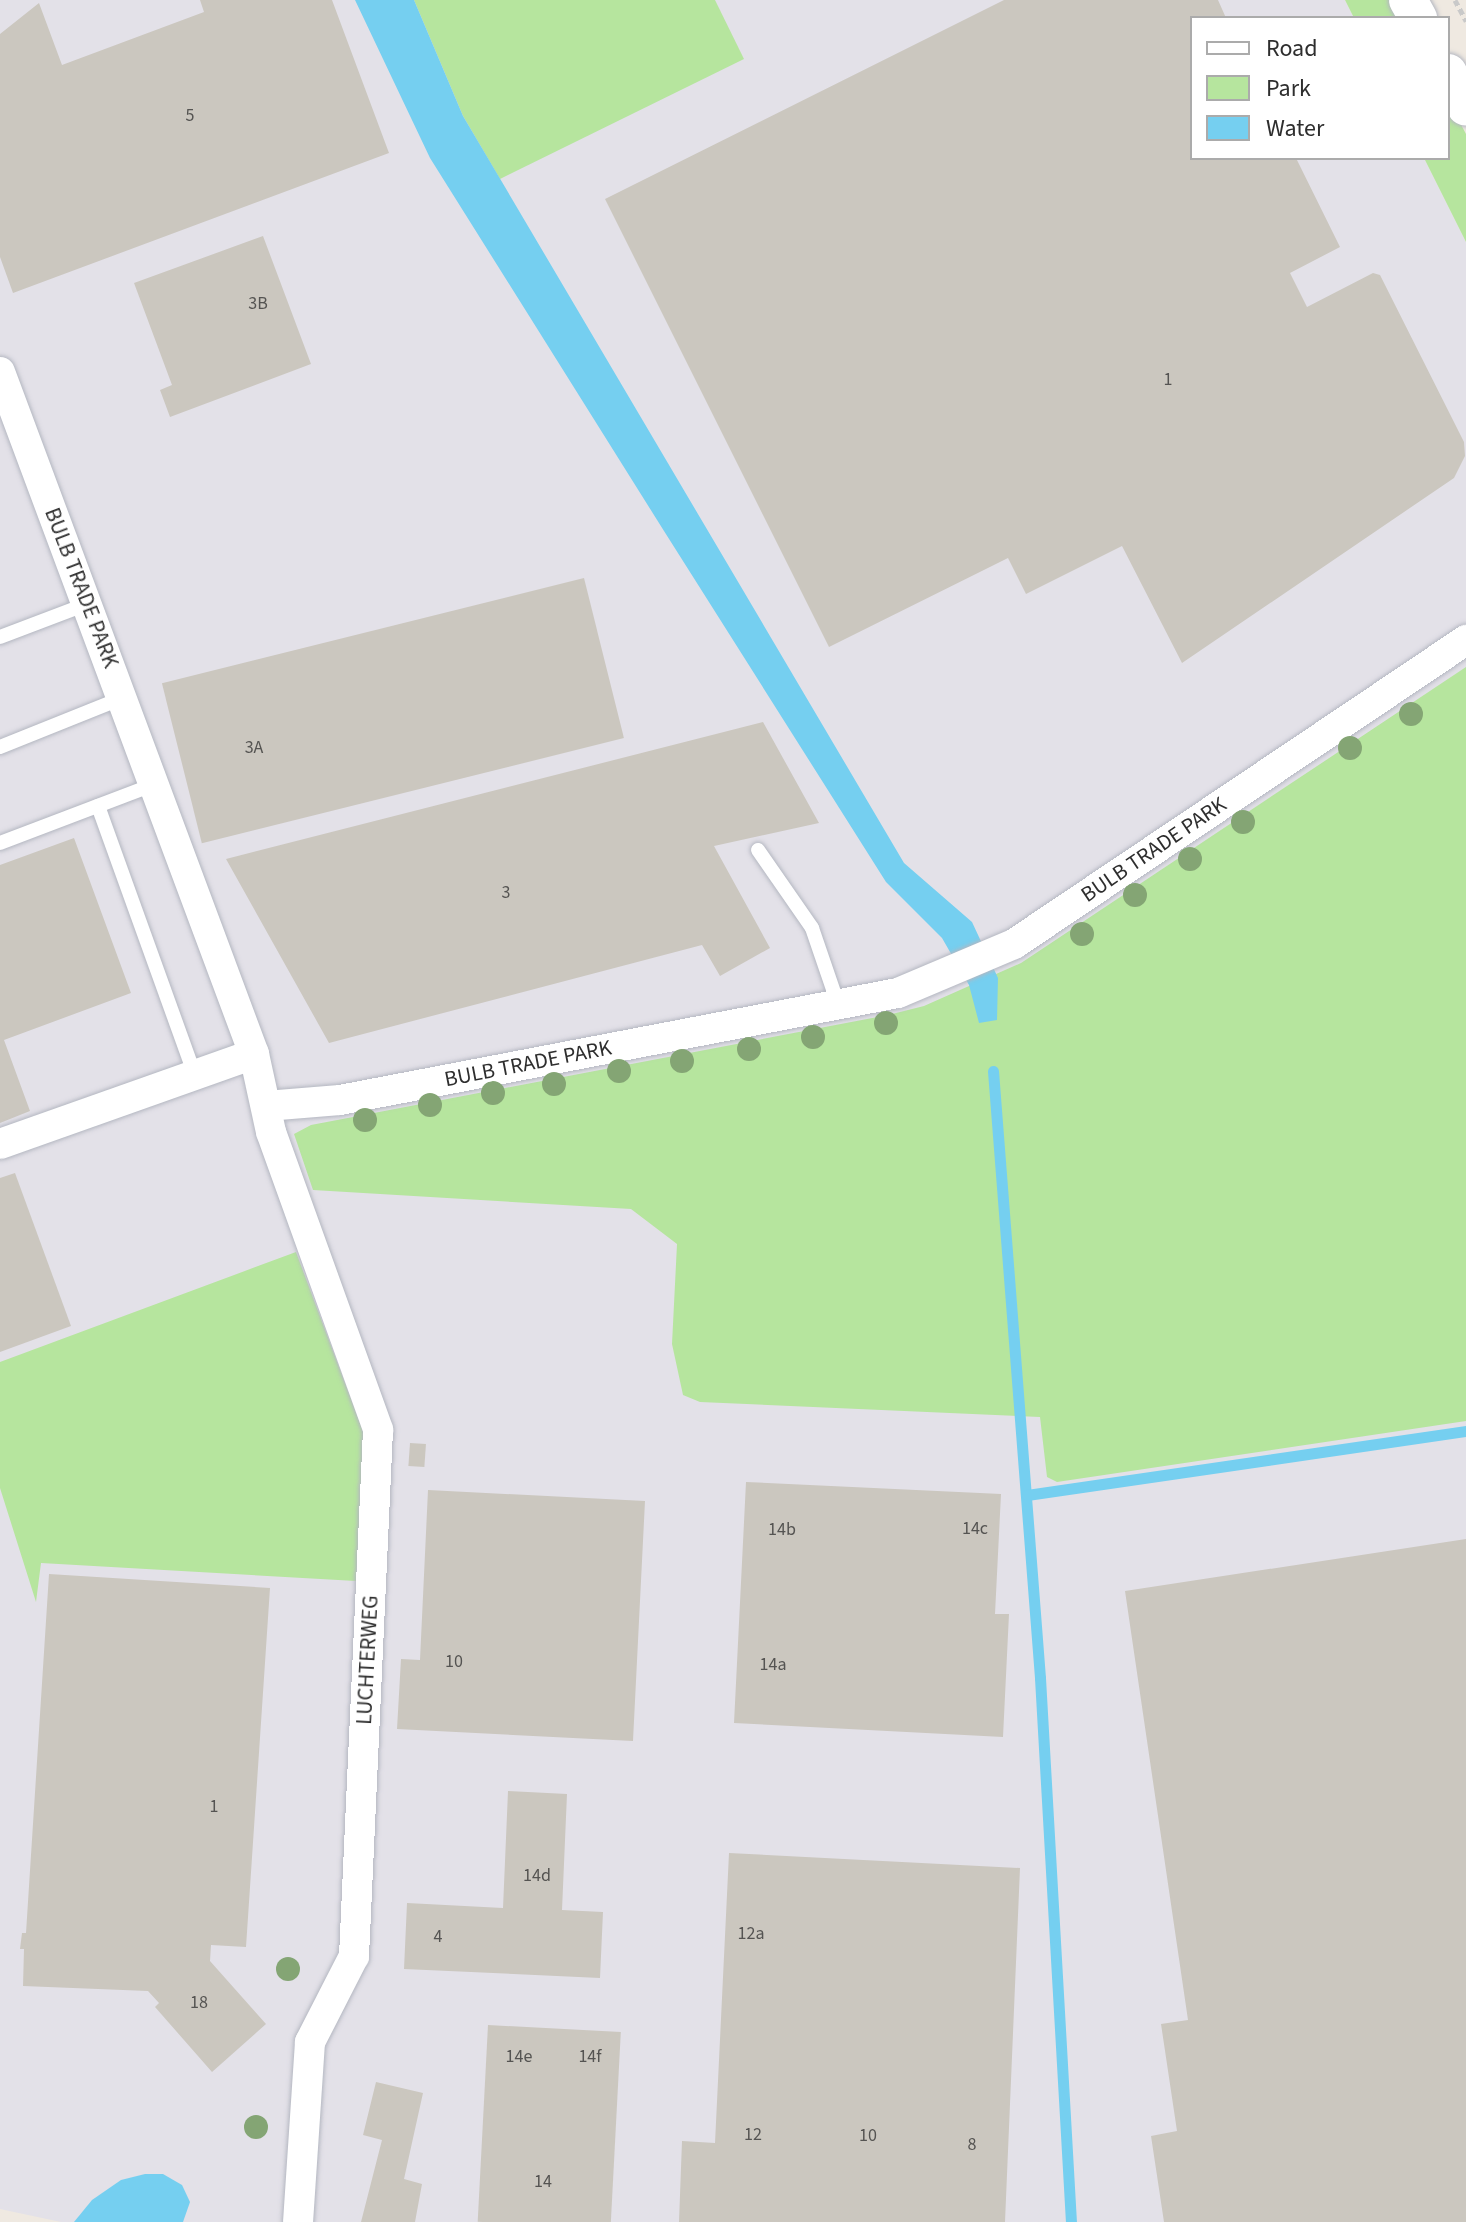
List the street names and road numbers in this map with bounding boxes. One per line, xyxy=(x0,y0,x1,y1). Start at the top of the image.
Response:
street label: BULB TRADE PARK xyxy=(38,504,124,672)
street label: BULB TRADE PARK xyxy=(1076,792,1232,908)
street label: BULB TRADE PARK xyxy=(442,1035,614,1093)
street label: LUCHTERWEG xyxy=(351,1595,385,1725)

